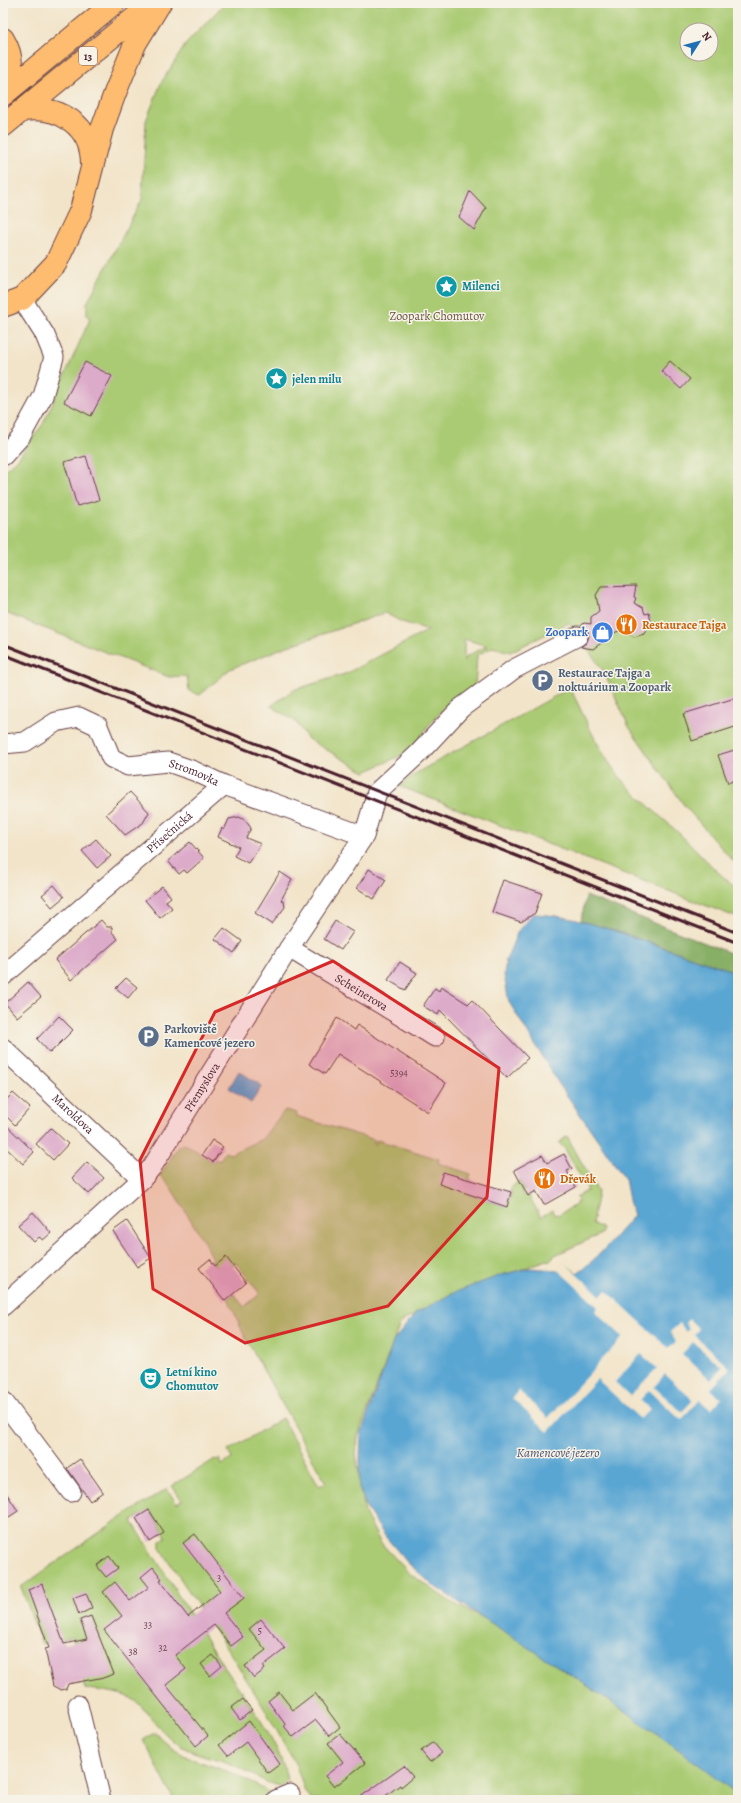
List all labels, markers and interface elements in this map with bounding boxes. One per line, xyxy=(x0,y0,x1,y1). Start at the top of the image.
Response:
north arrow xyxy=(679,22,719,62)
text: N xyxy=(698,29,715,44)
road number: 13 xyxy=(79,47,97,65)
place icon: Milenci xyxy=(434,273,460,299)
place label: Milenci xyxy=(462,278,500,294)
park label: Zoopark Chomutov xyxy=(390,308,485,324)
place icon: jelen milu xyxy=(263,366,289,392)
place label: jelen milu xyxy=(292,371,342,387)
restaurant icon: Restaurace Tajga xyxy=(613,612,639,638)
place label: Restaurace Tajga xyxy=(642,617,727,633)
shop icon: Zoopark xyxy=(590,619,616,645)
place label: Zoopark xyxy=(546,624,589,640)
place label: Restaurace Tajga a noktuárium a Zoopark xyxy=(558,665,672,695)
parking icon: Restaurace Tajga a noktuárium a Zoopark xyxy=(530,667,556,693)
street label: Stromovka xyxy=(167,755,222,790)
street label: Přísečnická xyxy=(143,807,196,857)
street label: Scheinerova xyxy=(332,970,391,1015)
place label: Parkoviště Kamencové jezero xyxy=(164,1021,255,1051)
parking icon: Parkoviště Kamencové jezero xyxy=(136,1023,162,1049)
street label: Přemyslova xyxy=(180,1059,224,1115)
house number: 5394 xyxy=(390,1066,408,1079)
street label: Maroldova xyxy=(48,1090,98,1138)
restaurant icon: Dřevák xyxy=(532,1166,558,1192)
place label: Dřevák xyxy=(560,1171,597,1187)
place label: Letní kino Chomutov xyxy=(166,1364,219,1394)
theatre icon: Letní kino Chomutov xyxy=(137,1366,163,1392)
water label: Kamencové jezero xyxy=(517,1444,599,1461)
house number: 3 xyxy=(217,1571,221,1584)
house number: 33 xyxy=(144,1618,152,1631)
house number: 5 xyxy=(258,1624,262,1637)
house number: 32 xyxy=(159,1641,168,1654)
house number: 38 xyxy=(128,1645,138,1658)

